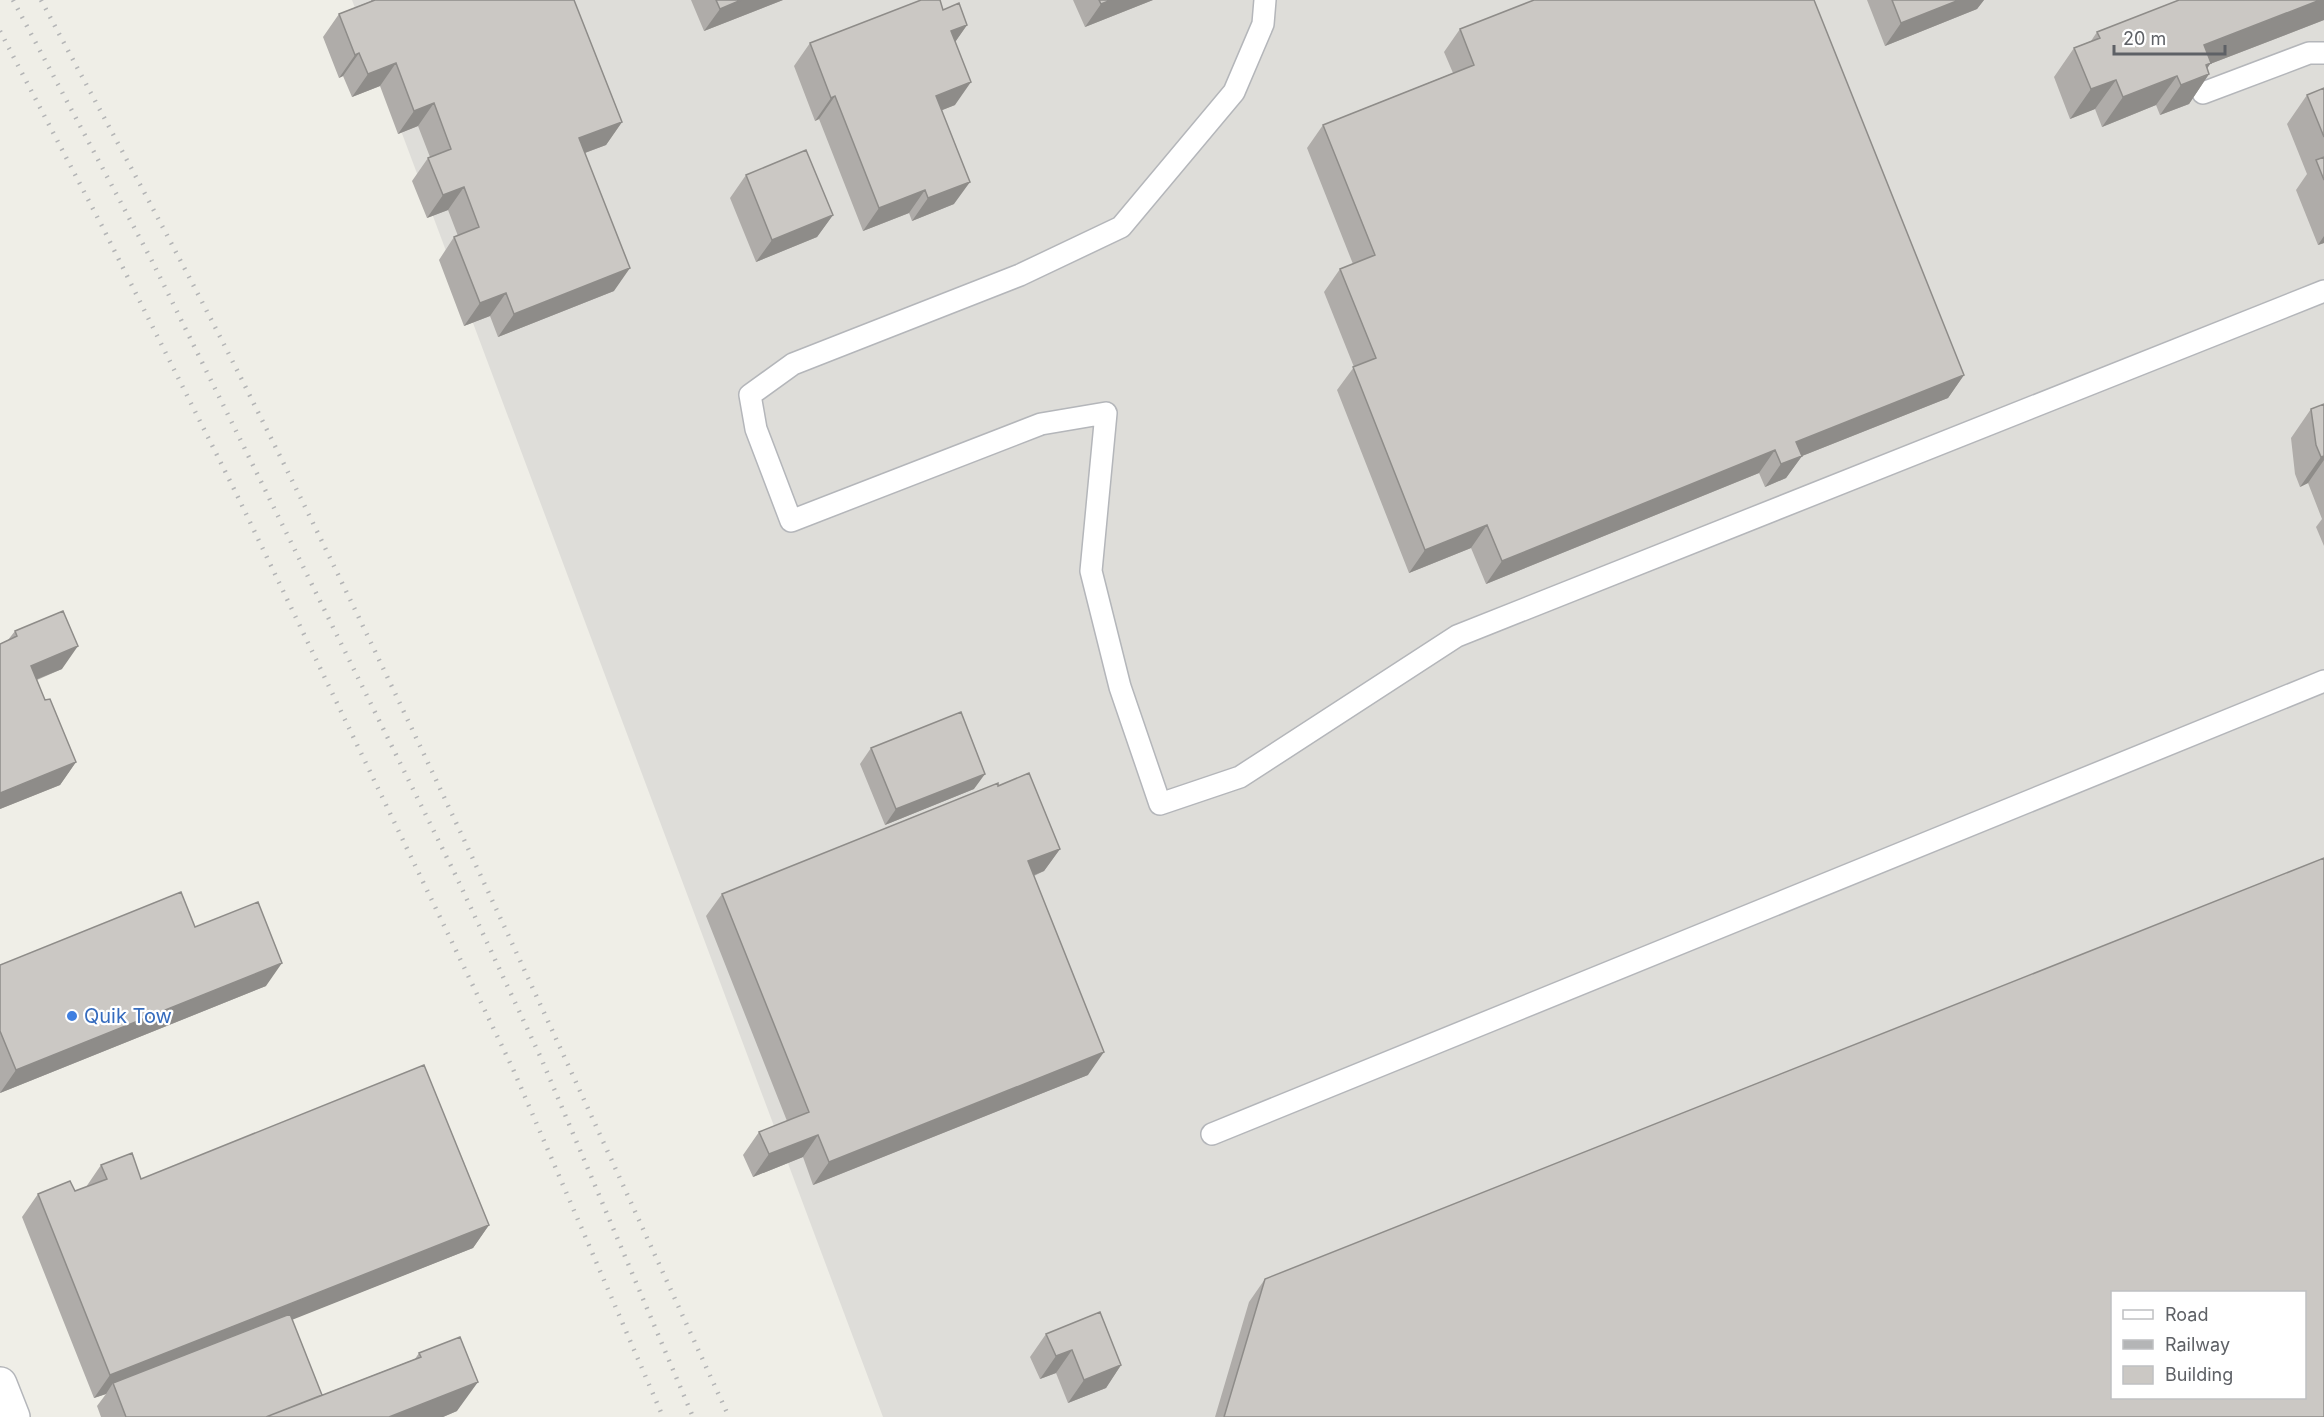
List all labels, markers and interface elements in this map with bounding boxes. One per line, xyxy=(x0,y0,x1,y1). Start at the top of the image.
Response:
scale bar xyxy=(2114,18,2225,56)
text: 20 m xyxy=(2123,28,2166,49)
place label: Quik Tow xyxy=(84,1004,172,1028)
marker: Quik Tow xyxy=(65,1009,79,1023)
legend xyxy=(2111,1291,2306,1399)
text: Road xyxy=(2165,1304,2208,1325)
text: Railway xyxy=(2165,1334,2230,1355)
text: Building xyxy=(2165,1364,2233,1385)

